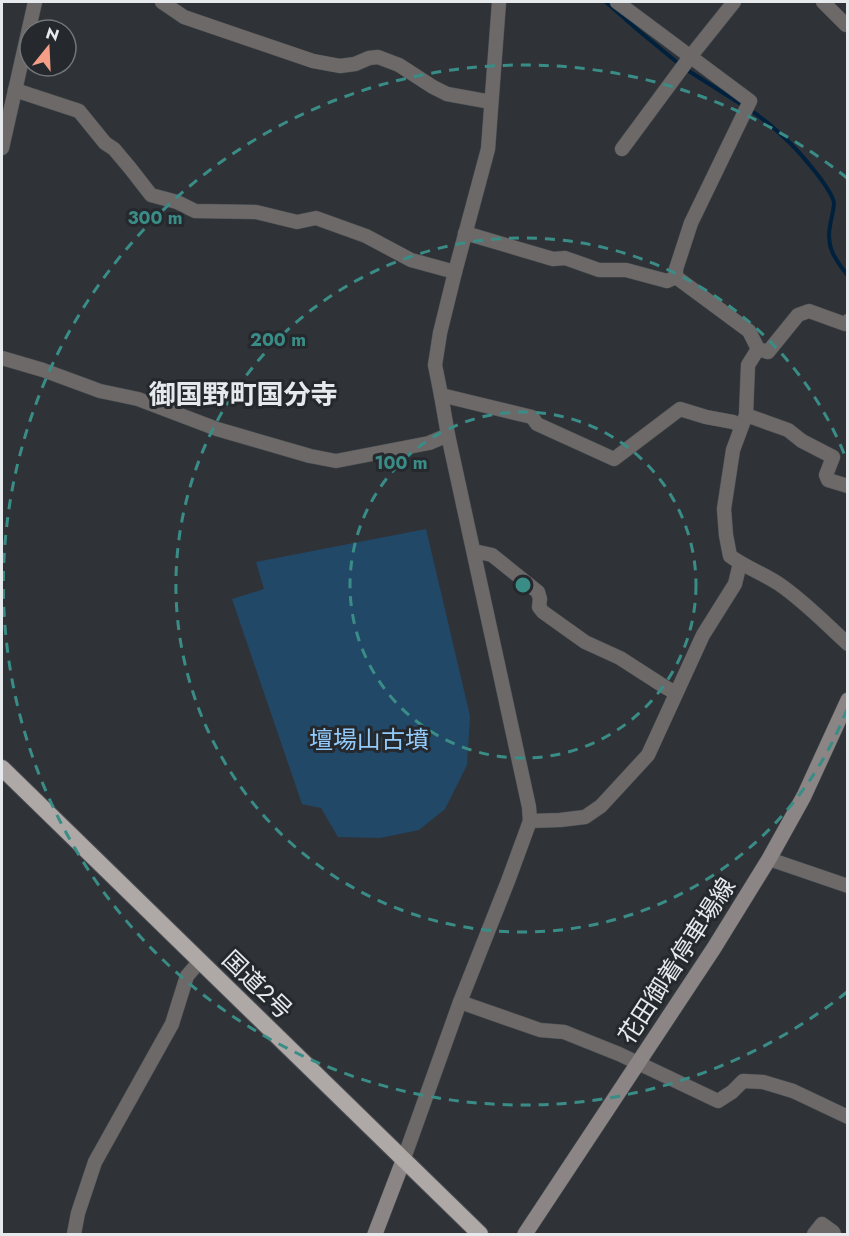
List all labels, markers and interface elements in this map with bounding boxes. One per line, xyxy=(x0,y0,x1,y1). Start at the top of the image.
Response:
north arrow xyxy=(18,18,78,78)
text: N xyxy=(43,21,62,47)
text: 300 m xyxy=(127,205,183,231)
text: 200 m xyxy=(250,327,306,353)
district label: 御国野町国分寺 xyxy=(149,375,338,414)
text: 100 m xyxy=(374,450,428,476)
centre of rings xyxy=(513,575,533,595)
park label: 壇場山古墳 xyxy=(309,722,429,757)
street label: 花田御着停車場線 xyxy=(610,871,744,1051)
street label: 国道2号 xyxy=(214,942,300,1027)

